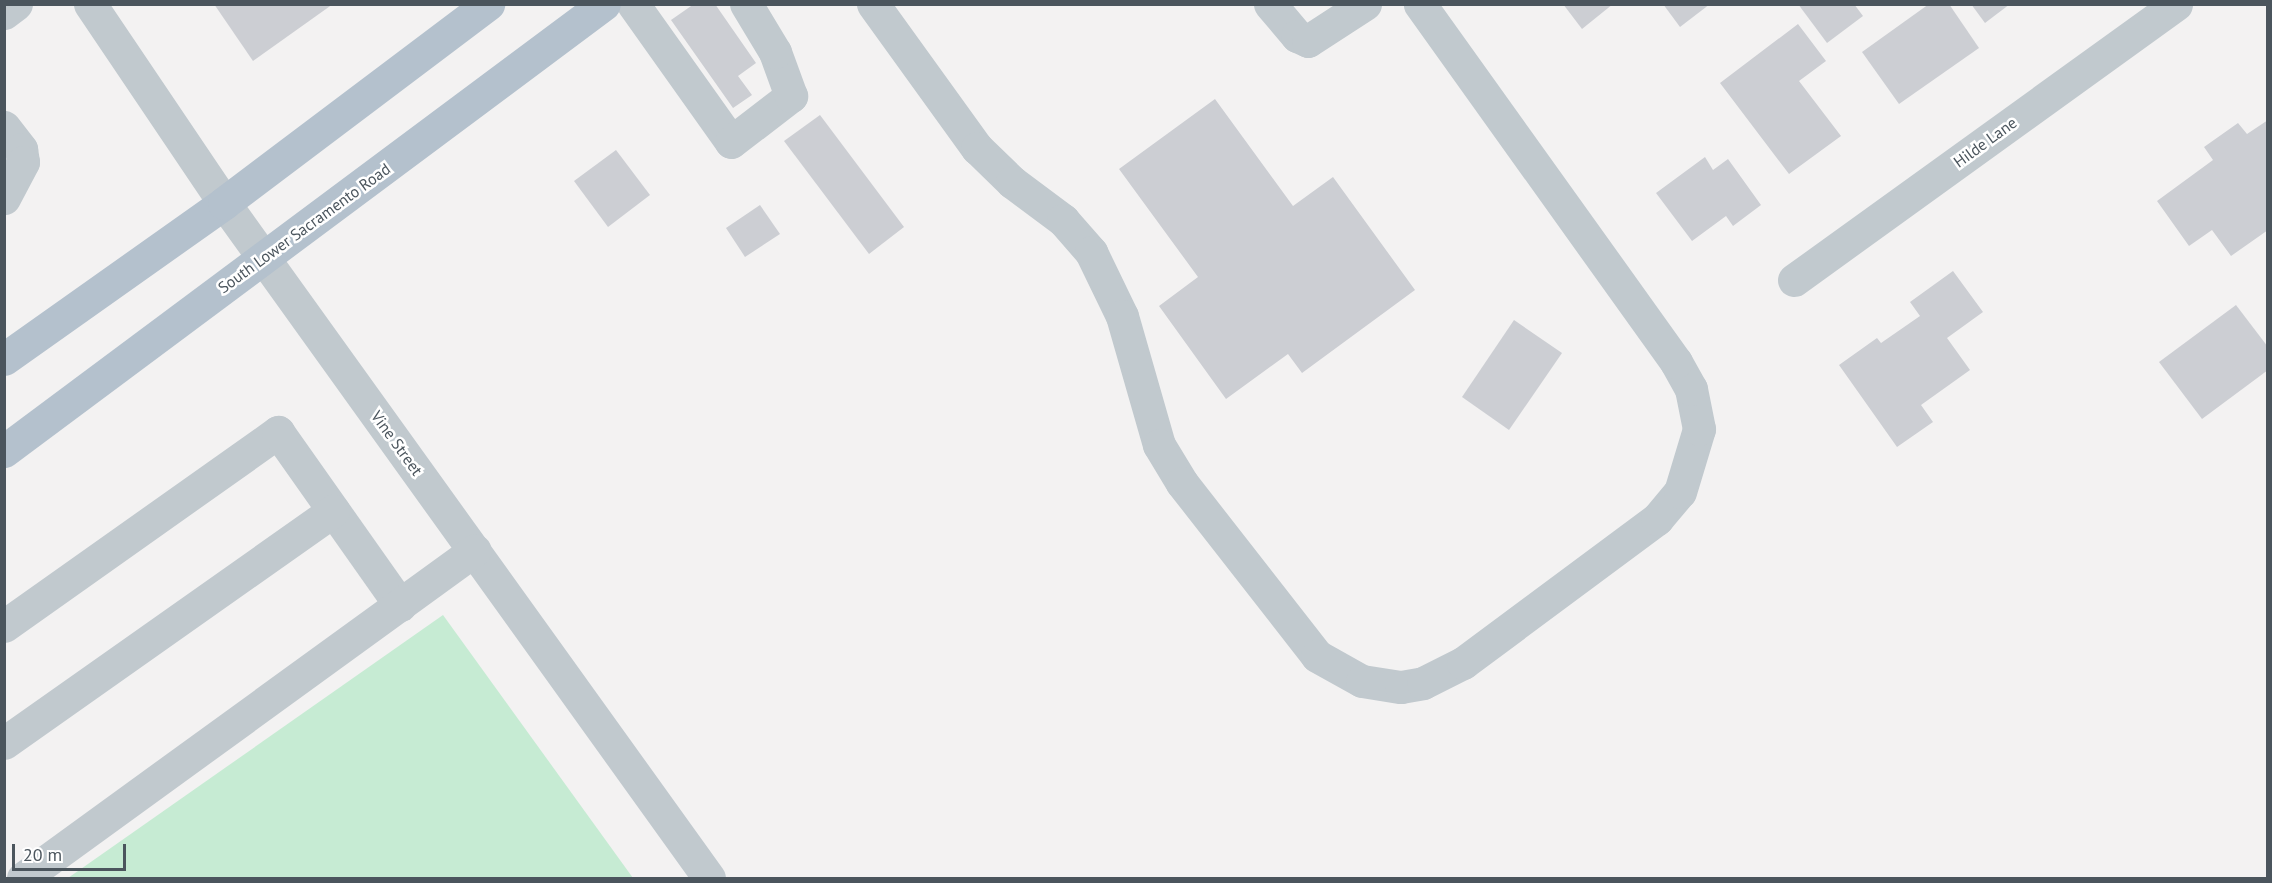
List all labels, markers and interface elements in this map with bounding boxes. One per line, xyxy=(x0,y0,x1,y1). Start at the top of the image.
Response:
street label: Hilde Lane xyxy=(1950,113,2020,171)
street label: South Lower Sacramento Road xyxy=(214,159,394,297)
street label: Vine Street xyxy=(367,407,427,479)
scale bar xyxy=(15,832,129,870)
text: 20 m xyxy=(23,843,62,866)

